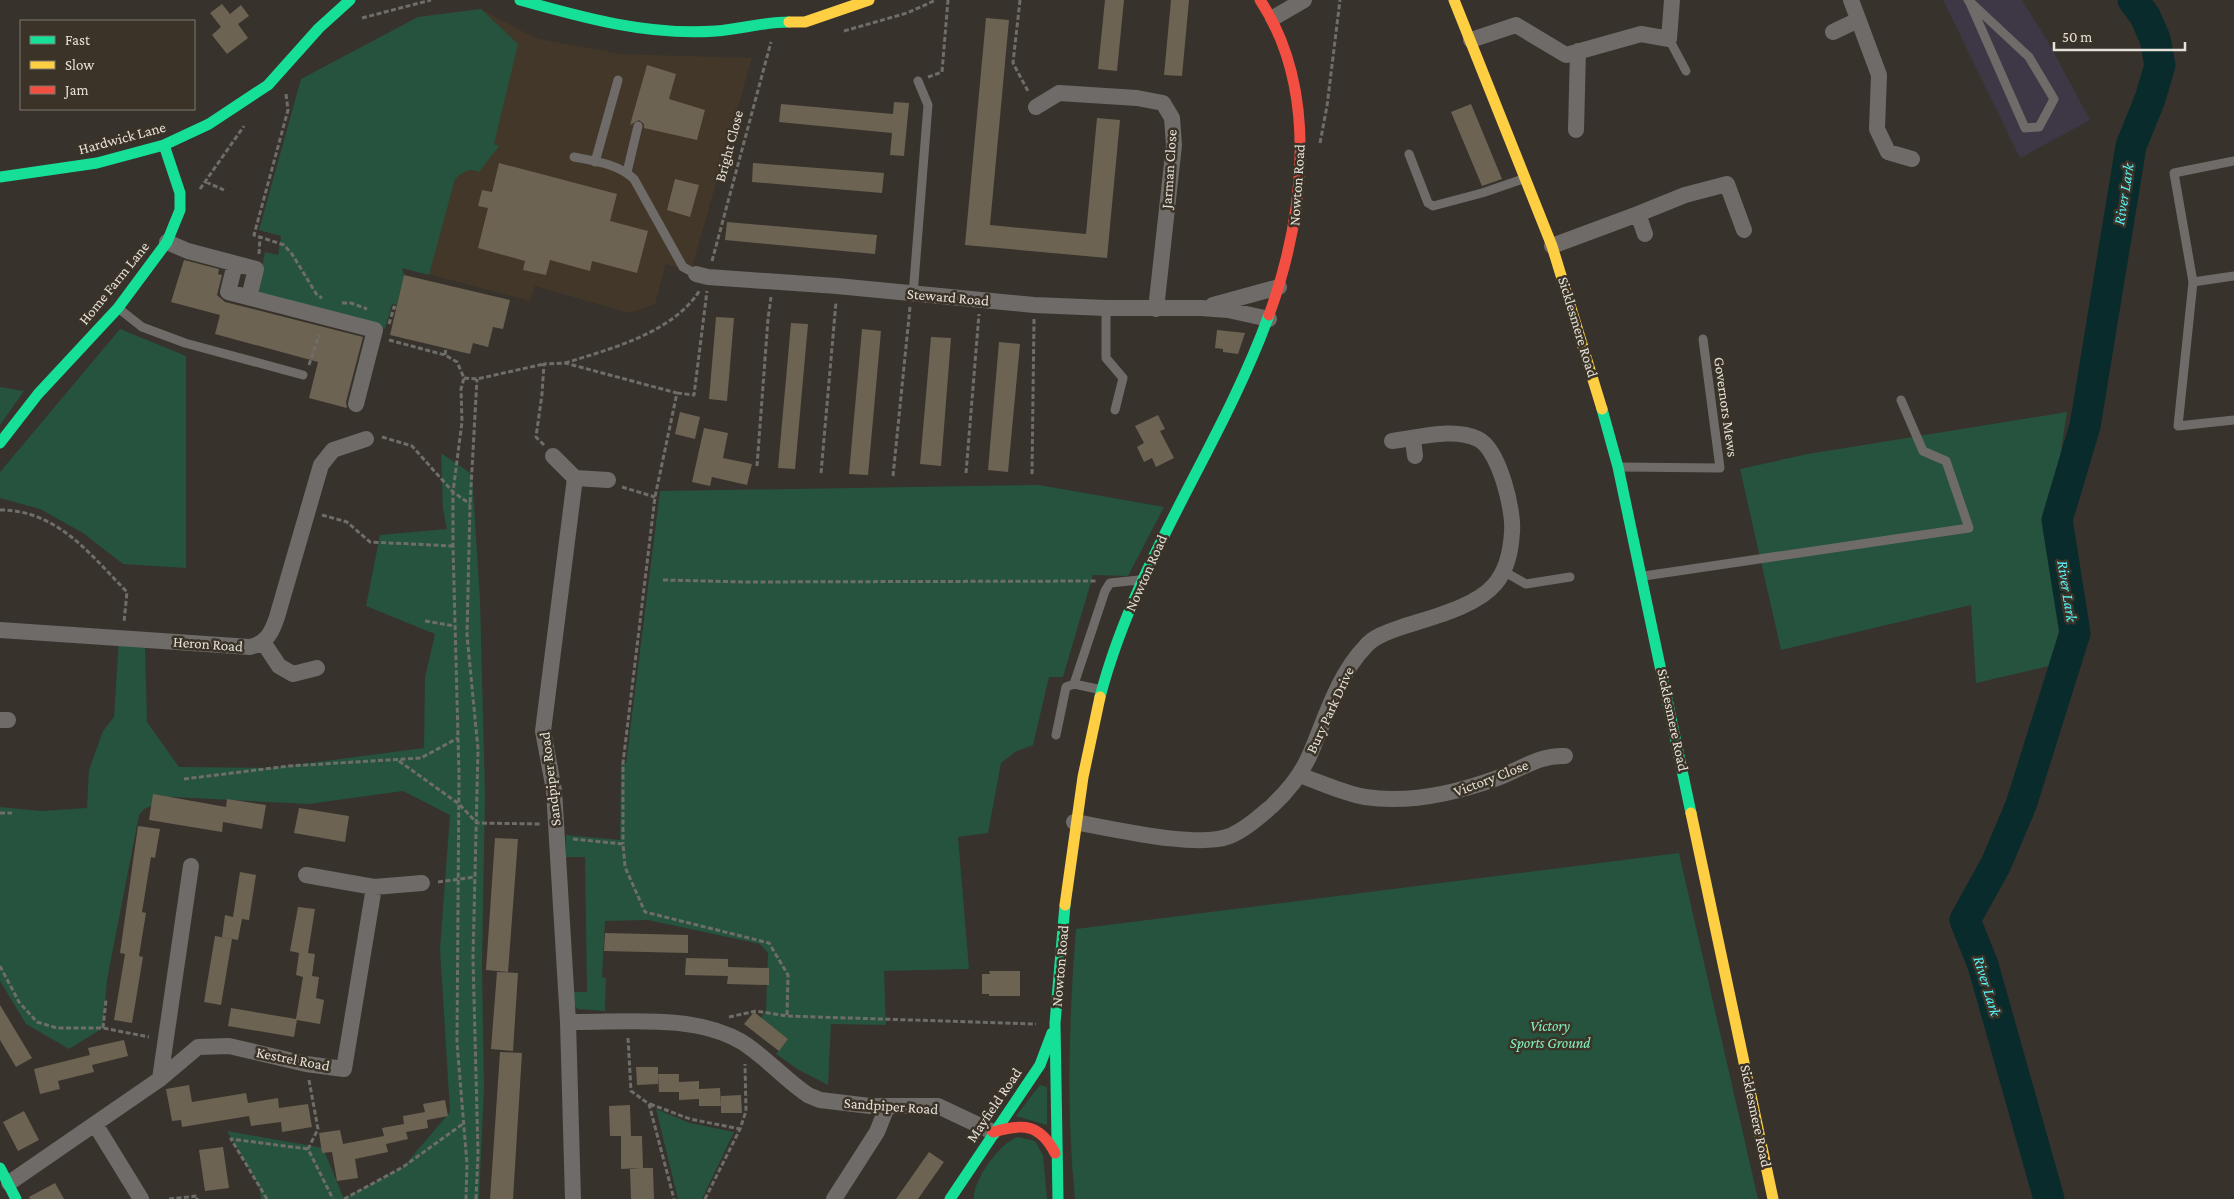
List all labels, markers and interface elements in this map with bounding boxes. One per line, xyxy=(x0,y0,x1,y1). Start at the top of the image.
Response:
legend xyxy=(20,20,195,110)
scale bar xyxy=(2054,20,2185,52)
text: 50 m xyxy=(2062,29,2092,45)
text: Fast xyxy=(65,32,91,48)
text: Slow xyxy=(65,57,95,73)
text: Jam xyxy=(63,82,88,99)
street label: Bright Close xyxy=(712,108,747,184)
street label: Hardwick Lane xyxy=(77,119,168,157)
street label: Jarman Close xyxy=(1158,128,1181,211)
street label: Nowton Road xyxy=(1286,144,1308,226)
water label: River Lark xyxy=(2110,161,2137,226)
street label: Home Farm Lane xyxy=(76,238,153,328)
street label: Sicklesmere Road xyxy=(1555,275,1601,379)
street label: Steward Road xyxy=(906,285,990,309)
street label: Governors Mews xyxy=(1711,356,1741,458)
street label: Nowton Road xyxy=(1122,532,1170,614)
water label: River Lark xyxy=(2054,559,2081,624)
street label: Heron Road xyxy=(172,634,244,654)
street label: Bury Park Drive xyxy=(1303,664,1358,756)
street label: Sicklesmere Road xyxy=(1654,667,1692,773)
street label: Sandpiper Road xyxy=(536,731,565,827)
street label: Victory Close xyxy=(1451,756,1531,800)
street label: Nowton Road xyxy=(1048,924,1072,1007)
water label: River Lark xyxy=(1970,954,2005,1019)
park label: Victory Sports Ground xyxy=(1510,1018,1591,1052)
street label: Kestrel Road xyxy=(255,1044,331,1074)
street label: Sicklesmere Road xyxy=(1737,1063,1775,1169)
street label: Mayfield Road xyxy=(963,1065,1026,1146)
street label: Sandpiper Road xyxy=(843,1095,939,1118)

